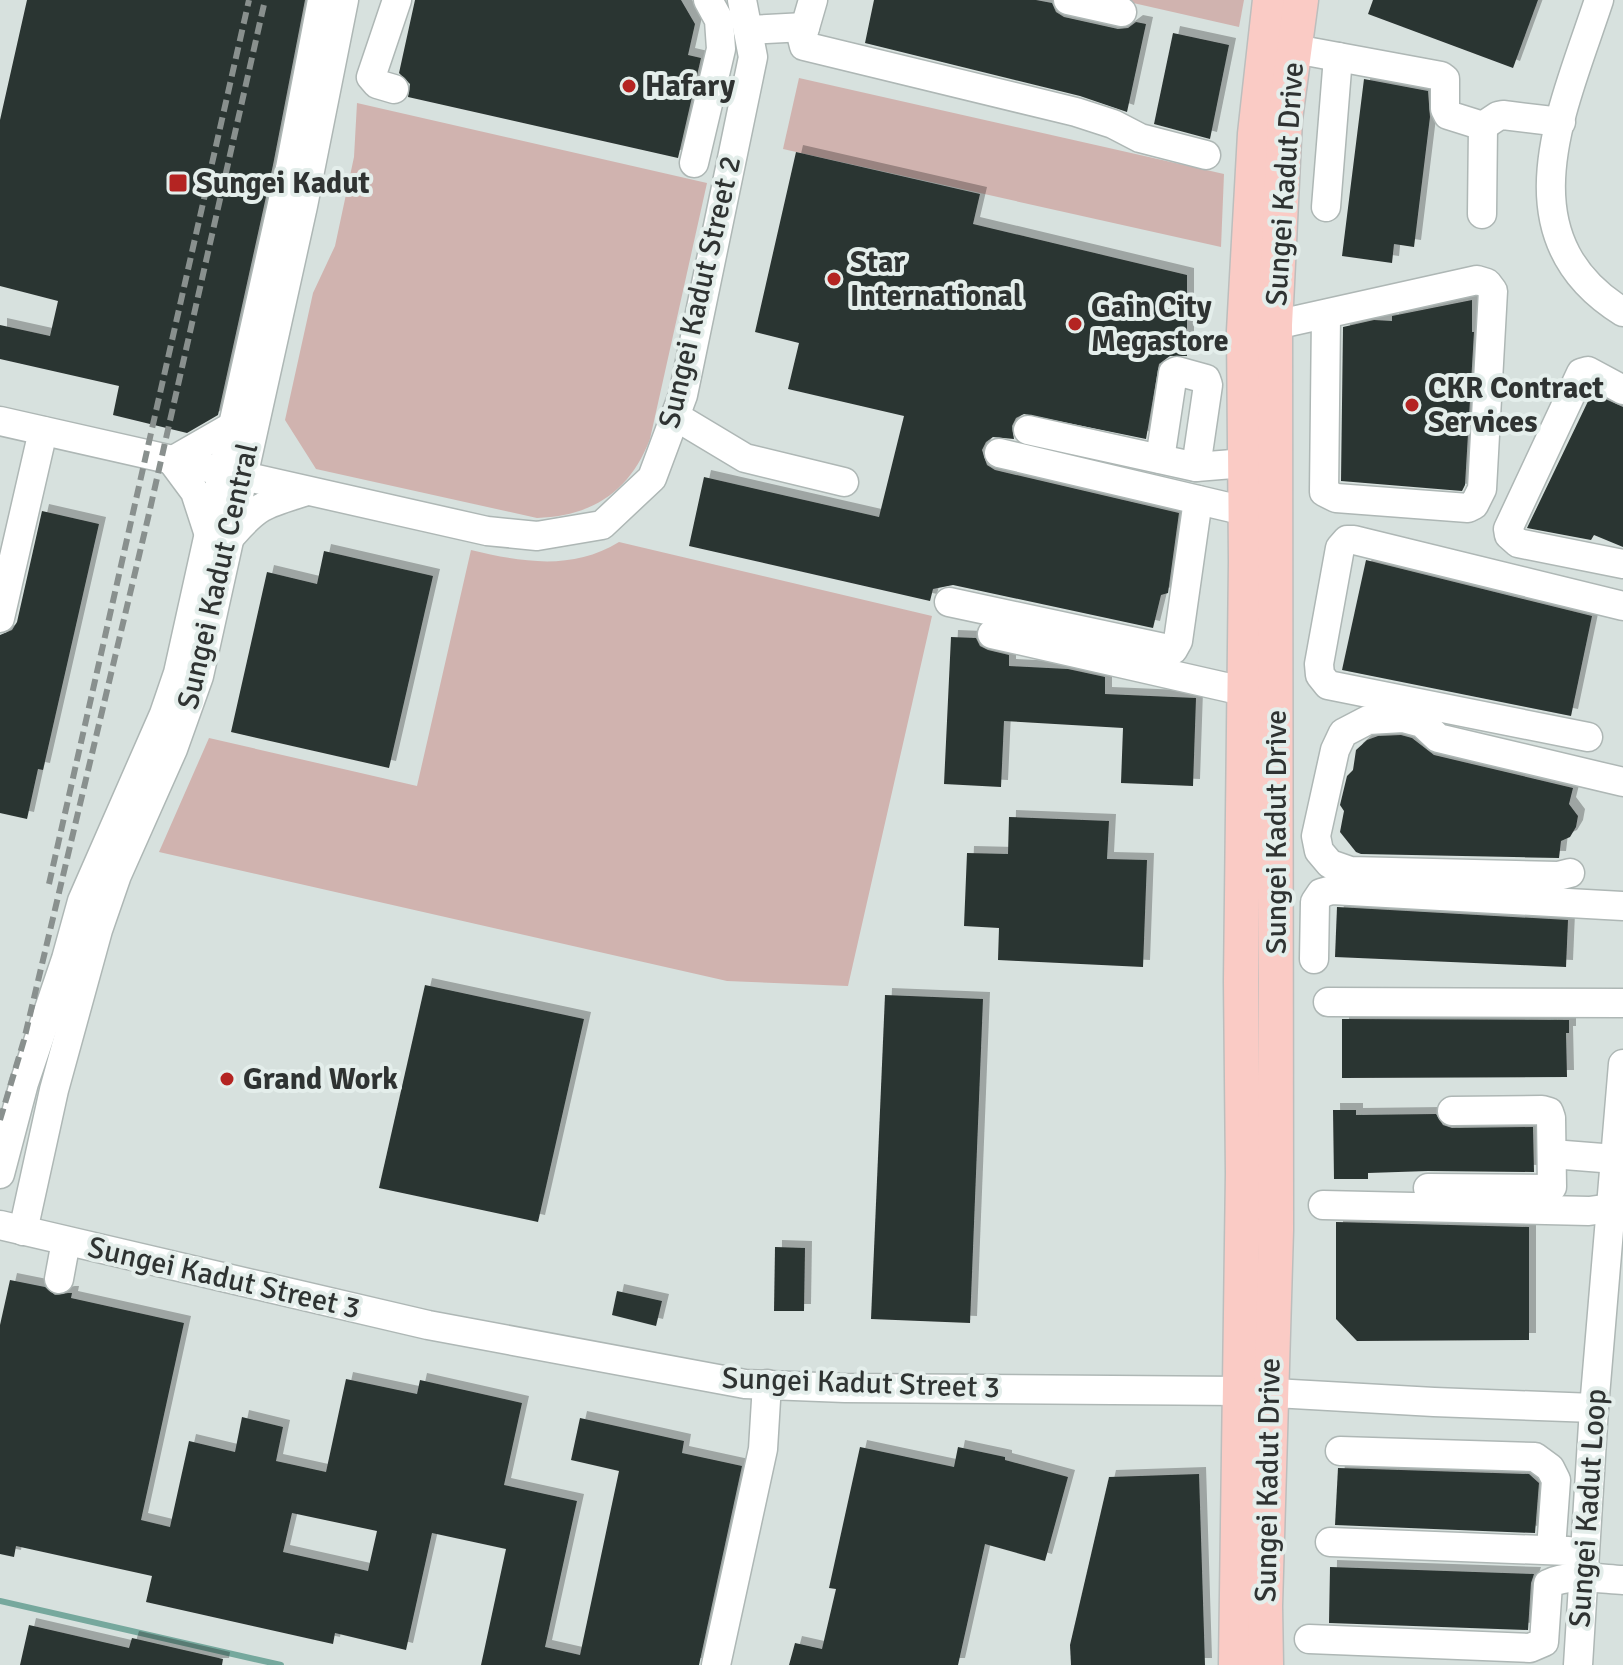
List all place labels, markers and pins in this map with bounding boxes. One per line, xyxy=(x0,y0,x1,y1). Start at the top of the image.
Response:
place label: Hafary xyxy=(645,68,735,105)
marker: Hafary xyxy=(620,77,638,95)
place label: Sungei Kadut xyxy=(196,165,370,202)
marker: Sungei Kadut xyxy=(167,172,189,194)
place label: Star International xyxy=(850,244,1022,315)
marker: Star International xyxy=(825,270,843,288)
place label: Gain City Megastore xyxy=(1091,289,1229,360)
marker: Gain City Megastore xyxy=(1066,315,1084,333)
place label: CKR Contract Services xyxy=(1428,370,1604,441)
marker: CKR Contract Services xyxy=(1403,396,1421,414)
place label: Grand Work xyxy=(243,1061,398,1098)
marker: Grand Work xyxy=(218,1070,236,1088)

